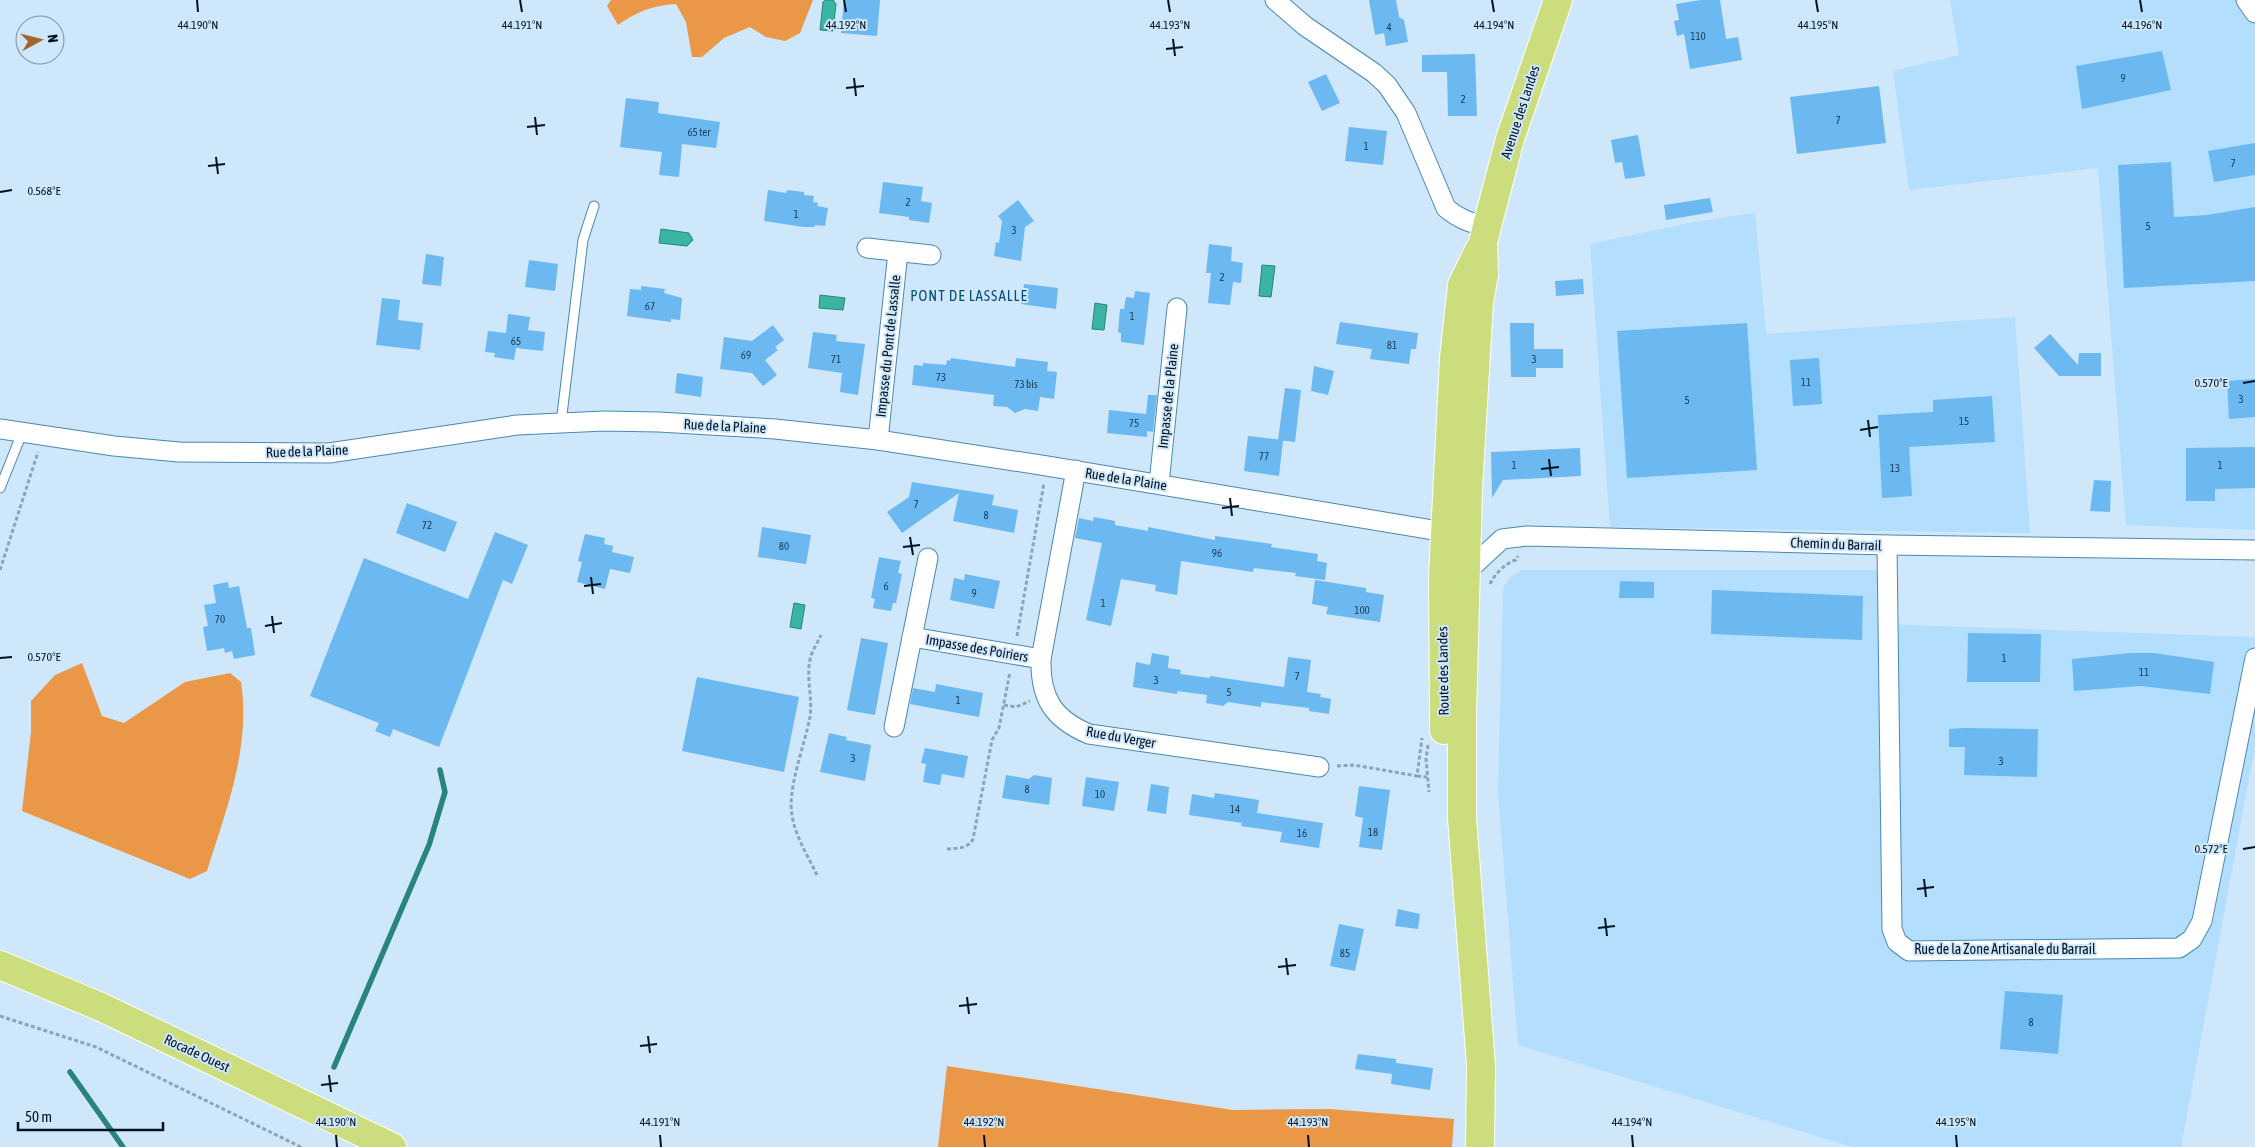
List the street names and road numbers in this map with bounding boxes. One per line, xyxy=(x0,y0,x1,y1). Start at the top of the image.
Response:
street label: Avenue des Landes xyxy=(1497,63,1543,161)
street label: Impasse du Pont de Lassalle xyxy=(873,274,903,418)
street label: Impasse de la Plaine xyxy=(1155,343,1181,449)
street label: Rue de la Plaine xyxy=(683,416,767,436)
street label: Rue de la Plaine xyxy=(265,442,349,460)
street label: Rue de la Plaine xyxy=(1084,465,1168,493)
street label: Chemin du Barrail xyxy=(1790,534,1882,554)
street label: Route des Landes xyxy=(1434,626,1452,716)
street label: Impasse des Poiriers xyxy=(924,631,1030,665)
street label: Rue du Verger xyxy=(1085,723,1158,751)
street label: Rue de la Zone Artisanale du Barrail xyxy=(1914,941,2096,957)
street label: Rocade Ouest xyxy=(162,1031,232,1075)

